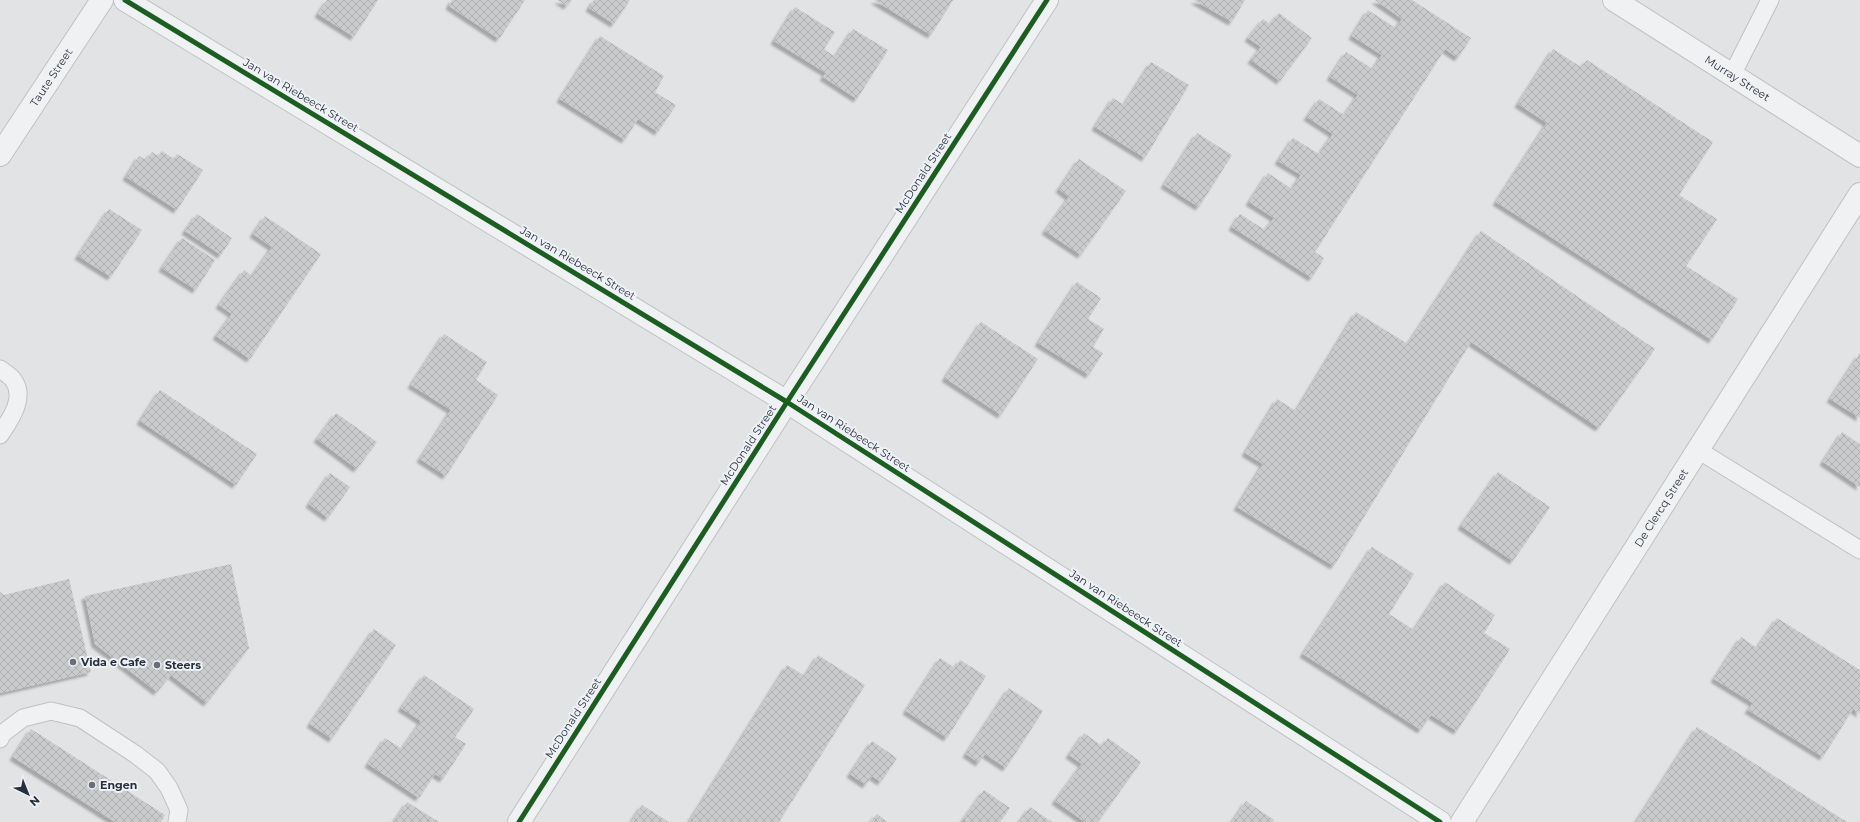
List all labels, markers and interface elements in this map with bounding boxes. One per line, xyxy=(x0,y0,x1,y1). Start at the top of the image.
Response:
street label: Taute Street xyxy=(27,45,76,109)
street label: Murray Street xyxy=(1702,52,1773,104)
street label: Jan van Riebeeck Street xyxy=(240,54,362,135)
street label: McDonald Street xyxy=(892,130,955,216)
street label: Jan van Riebeeck Street xyxy=(517,222,639,303)
street label: Jan van Riebeeck Street xyxy=(794,391,914,475)
street label: McDonald Street xyxy=(717,402,780,488)
street label: De Clercq Street xyxy=(1631,466,1691,550)
street label: Jan van Riebeeck Street xyxy=(1066,566,1186,650)
place label: Vida e Cafe xyxy=(80,655,146,669)
marker: Vida e Cafe xyxy=(68,657,78,667)
place label: Steers xyxy=(165,658,201,672)
marker: Steers xyxy=(152,660,162,670)
street label: McDonald Street xyxy=(542,675,605,761)
north arrow xyxy=(8,774,48,814)
place label: Engen xyxy=(100,778,137,792)
marker: Engen xyxy=(87,780,97,790)
text: N xyxy=(27,793,43,809)

